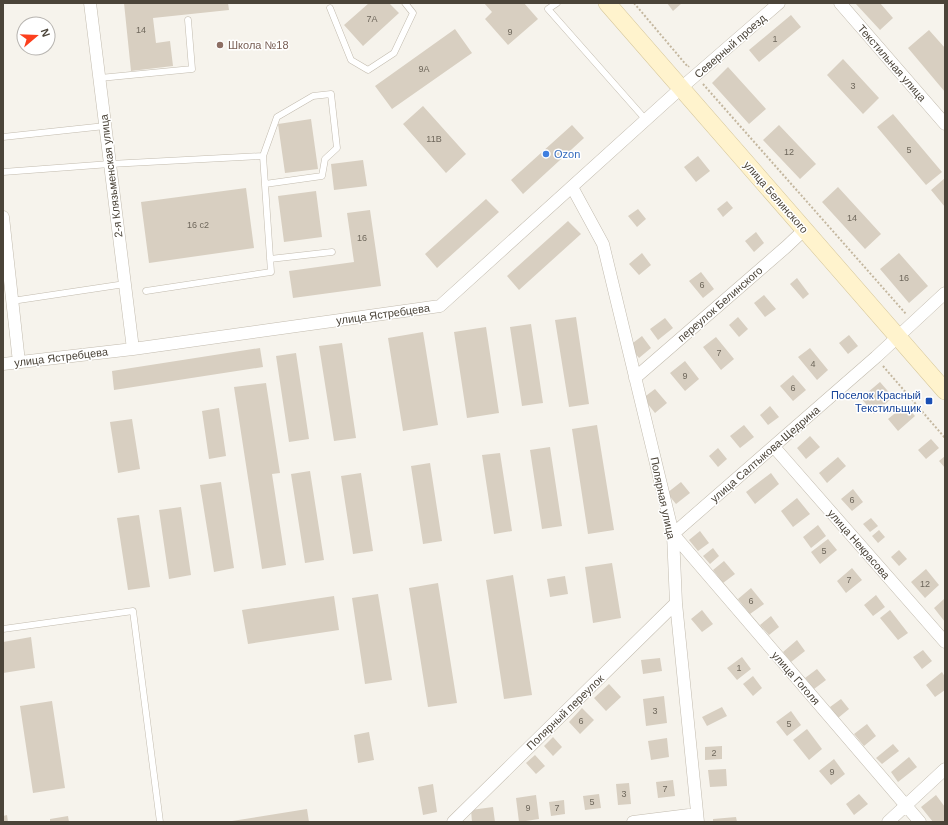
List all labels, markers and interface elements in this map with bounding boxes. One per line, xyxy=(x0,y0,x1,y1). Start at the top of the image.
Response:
street label: Северный проезд xyxy=(692,11,769,80)
house number: 7А xyxy=(366,14,378,24)
north arrow xyxy=(16,16,56,56)
street label: Текстильная улица xyxy=(856,22,929,104)
house number: 14 xyxy=(136,25,146,35)
text: N xyxy=(38,27,52,39)
house number: 9 xyxy=(507,27,513,37)
house number: 1 xyxy=(772,34,778,44)
place label: Школа №18 xyxy=(228,39,289,51)
marker: Школа №18 xyxy=(215,40,225,50)
house number: 9А xyxy=(418,64,430,74)
house number: 3 xyxy=(850,81,856,91)
street label: 2-я Клязьменская улица xyxy=(97,113,125,238)
house number: 11В xyxy=(426,134,442,144)
house number: 5 xyxy=(906,145,912,155)
house number: 12 xyxy=(784,147,794,157)
place label: Ozon xyxy=(554,148,580,160)
marker: Ozon xyxy=(541,149,551,159)
street label: улица Белинского xyxy=(742,159,810,235)
house number: 14 xyxy=(847,213,857,223)
house number: 16 с2 xyxy=(187,220,209,230)
house number: 16 xyxy=(357,233,367,243)
street label: переулок Белинского xyxy=(675,264,765,344)
house number: 16 xyxy=(899,273,909,283)
house number: 6 xyxy=(699,280,705,290)
street label: улица Ястребцева xyxy=(335,301,431,327)
street label: улица Ястребцева xyxy=(13,345,109,369)
house number: 7 xyxy=(716,348,722,358)
house number: 4 xyxy=(810,359,816,369)
house number: 9 xyxy=(682,371,688,381)
house number: 6 xyxy=(790,383,796,393)
place label: Поселок Красный Текстильщик xyxy=(831,389,921,414)
marker: Поселок Красный Текстильщик xyxy=(924,396,934,406)
street label: улица Салтыкова-Щедрина xyxy=(708,403,823,505)
street label: Полярная улица xyxy=(648,456,678,541)
house number: 6 xyxy=(849,495,855,505)
street label: улица Некрасова xyxy=(826,507,893,582)
house number: 5 xyxy=(821,546,827,556)
house number: 7 xyxy=(846,575,852,585)
house number: 12 xyxy=(920,579,930,589)
house number: 6 xyxy=(748,596,754,606)
street label: улица Гоголя xyxy=(770,649,822,707)
house number: 1 xyxy=(736,663,742,673)
street label: Полярный переулок xyxy=(524,672,606,752)
house number: 3 xyxy=(652,706,658,716)
house number: 6 xyxy=(578,716,584,726)
house number: 5 xyxy=(786,719,792,729)
house number: 2 xyxy=(711,748,717,758)
house number: 9 xyxy=(829,767,835,777)
house number: 7 xyxy=(662,784,668,794)
house number: 3 xyxy=(621,789,627,799)
house number: 5 xyxy=(589,797,595,807)
house number: 9 xyxy=(525,803,531,813)
house number: 7 xyxy=(554,803,560,813)

